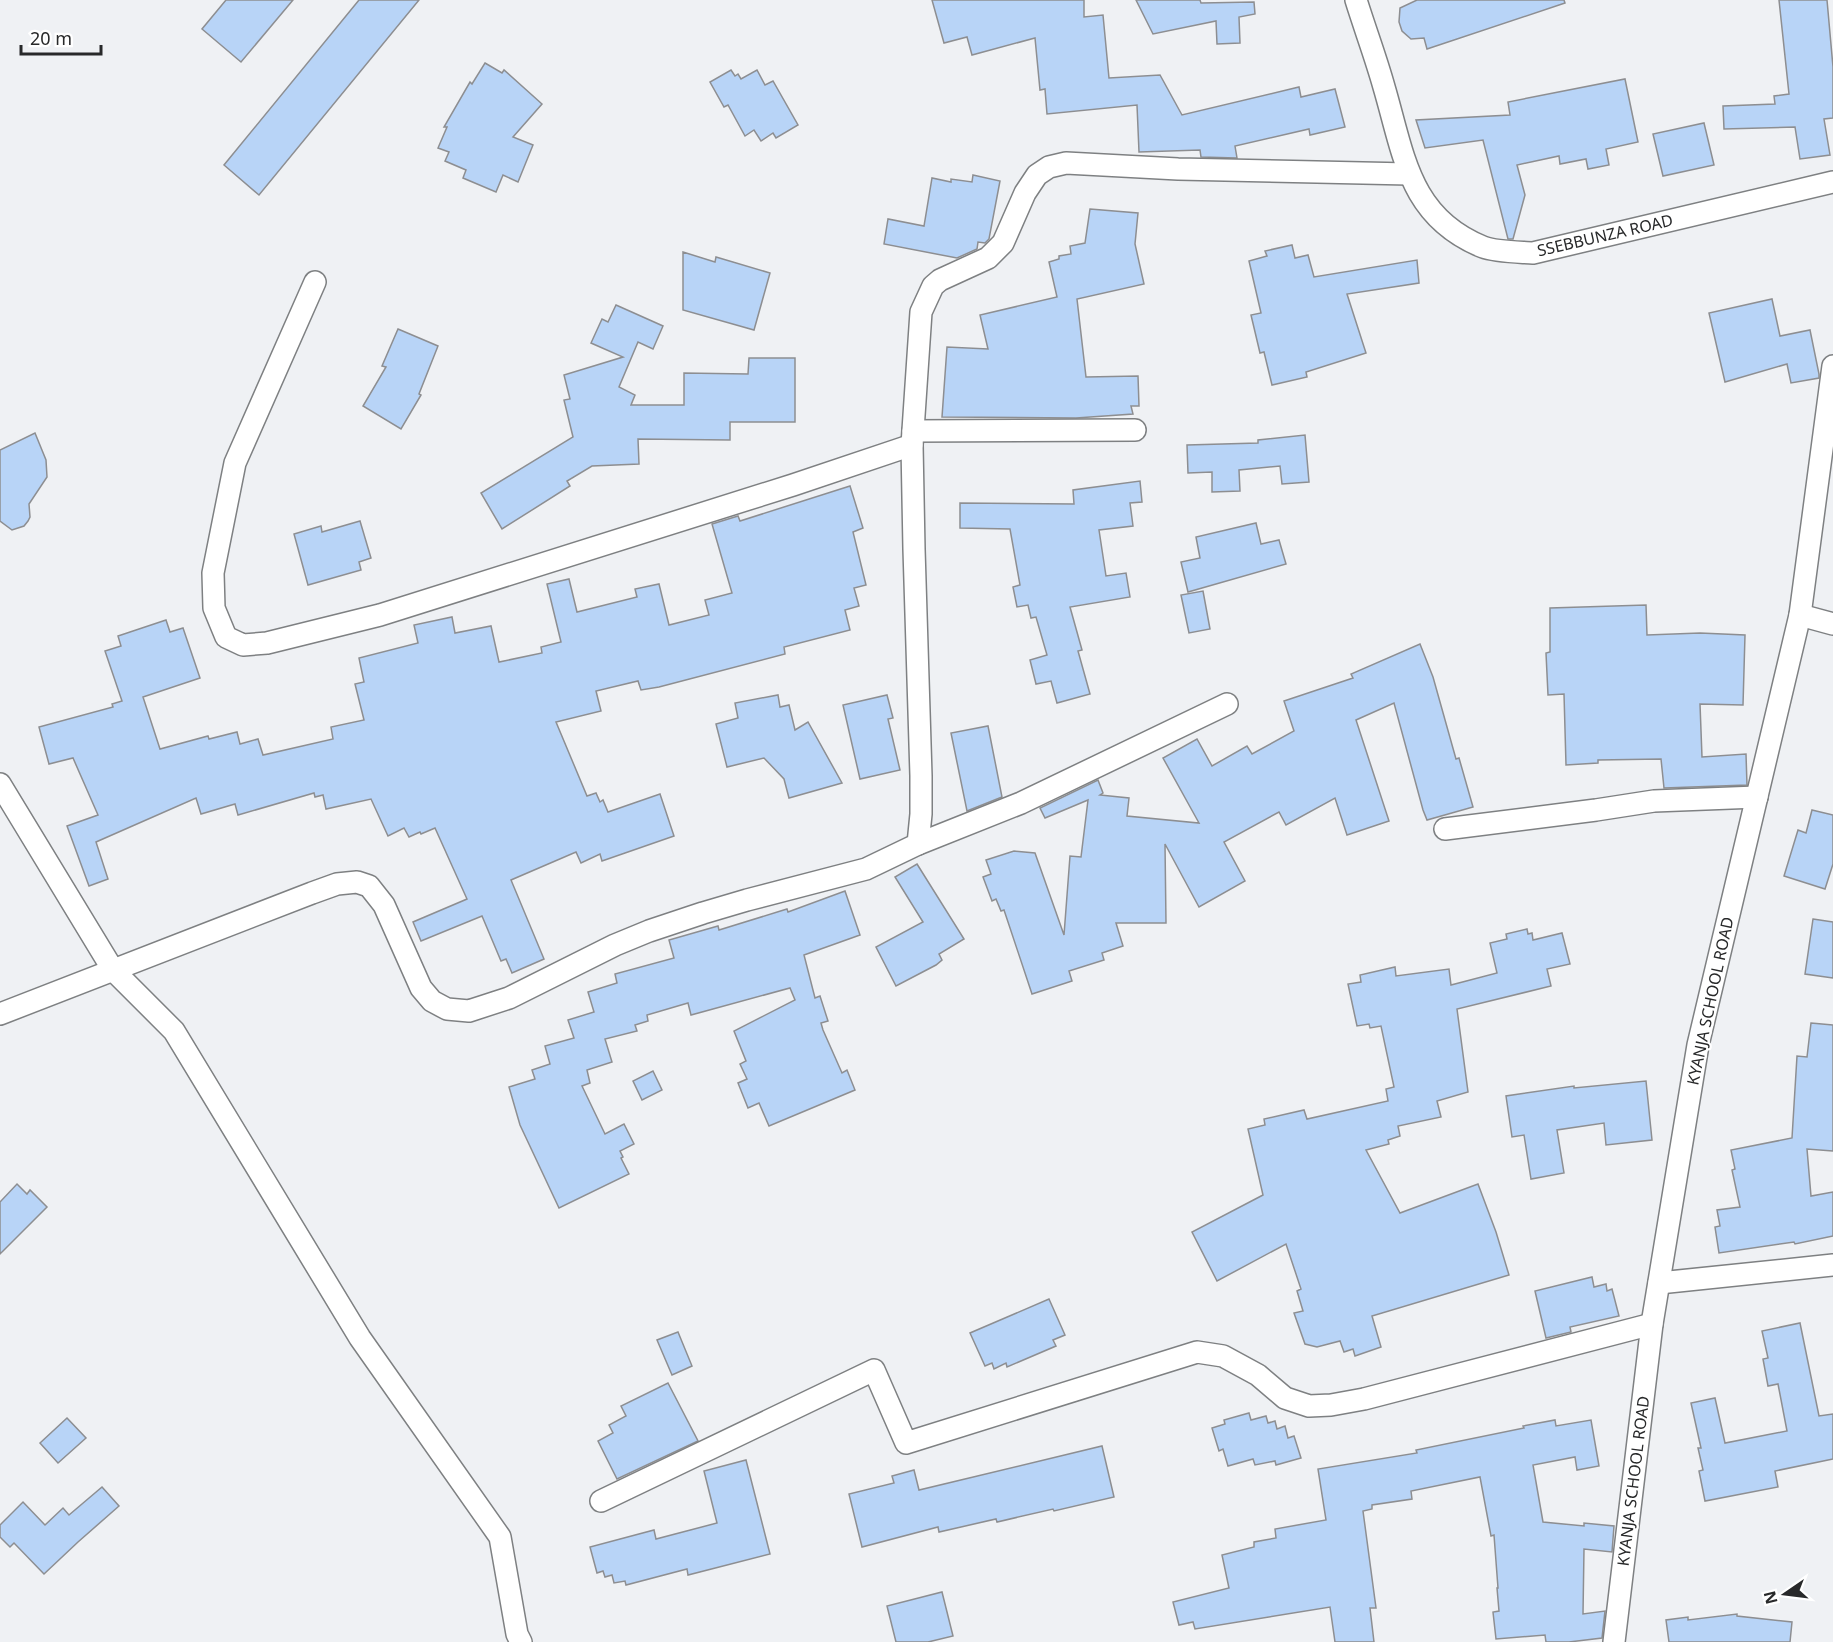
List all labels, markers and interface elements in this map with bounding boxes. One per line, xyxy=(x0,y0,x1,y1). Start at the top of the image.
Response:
scale bar xyxy=(21,18,100,56)
text: 20 m xyxy=(30,26,72,50)
street label: SSEBBUNZA ROAD xyxy=(1535,209,1675,261)
street label: KYANJA SCHOOL ROAD xyxy=(1681,915,1739,1087)
street label: KYANJA SCHOOL ROAD xyxy=(1612,1395,1654,1567)
north arrow xyxy=(1755,1564,1815,1624)
text: N xyxy=(1758,1589,1783,1607)

